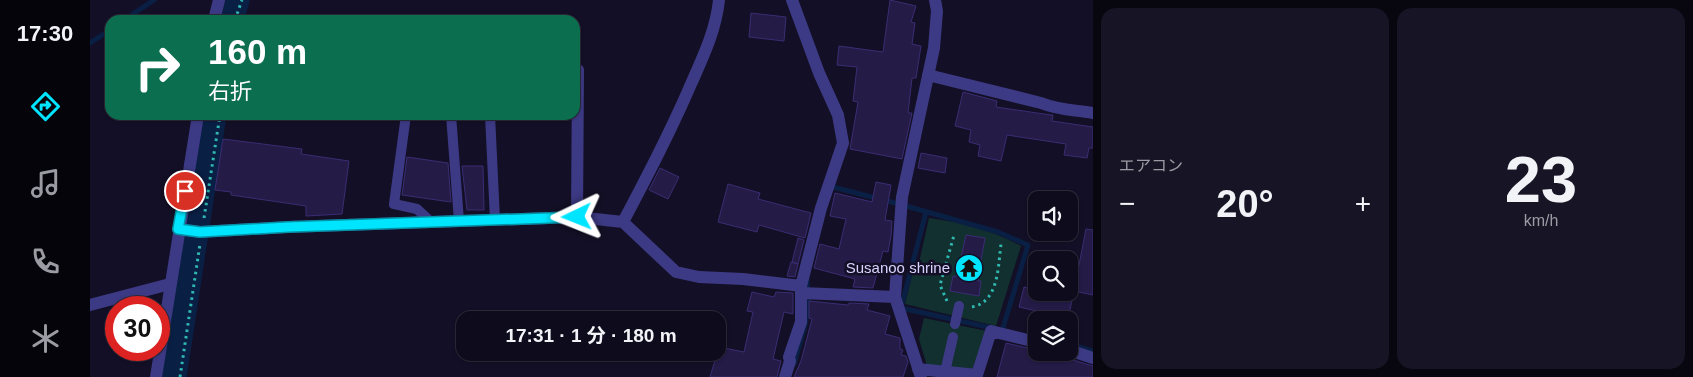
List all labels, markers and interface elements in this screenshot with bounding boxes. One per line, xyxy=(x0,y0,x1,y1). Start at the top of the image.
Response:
text: 17:30 xyxy=(17,21,73,46)
text: 160 m xyxy=(208,32,307,71)
icon: right xyxy=(125,35,190,100)
text: 右折 xyxy=(208,79,252,104)
icon: directions xyxy=(28,89,63,124)
text: 23 xyxy=(1505,143,1577,216)
text: エアコン xyxy=(1119,157,1183,174)
icon: music xyxy=(28,166,63,201)
pin xyxy=(164,170,206,212)
icon: arrive xyxy=(171,177,199,205)
text: 20° xyxy=(1216,183,1274,225)
text: − xyxy=(1119,188,1135,219)
text: + xyxy=(1355,188,1371,219)
position arrow xyxy=(550,190,602,242)
map controls xyxy=(1028,191,1078,361)
button: sound xyxy=(1028,191,1078,241)
text: km/h xyxy=(1524,212,1558,229)
icon: phone xyxy=(28,244,63,279)
button: search xyxy=(1028,251,1078,301)
temple icon: Susanoo shrine xyxy=(954,253,984,283)
place label: Susanoo shrine xyxy=(846,259,950,276)
speed limit sign: 30 xyxy=(105,296,170,361)
button: layers xyxy=(1028,311,1078,361)
icon: climate xyxy=(28,321,63,356)
text: 17:31 · 1 分 · 180 m xyxy=(505,325,677,346)

